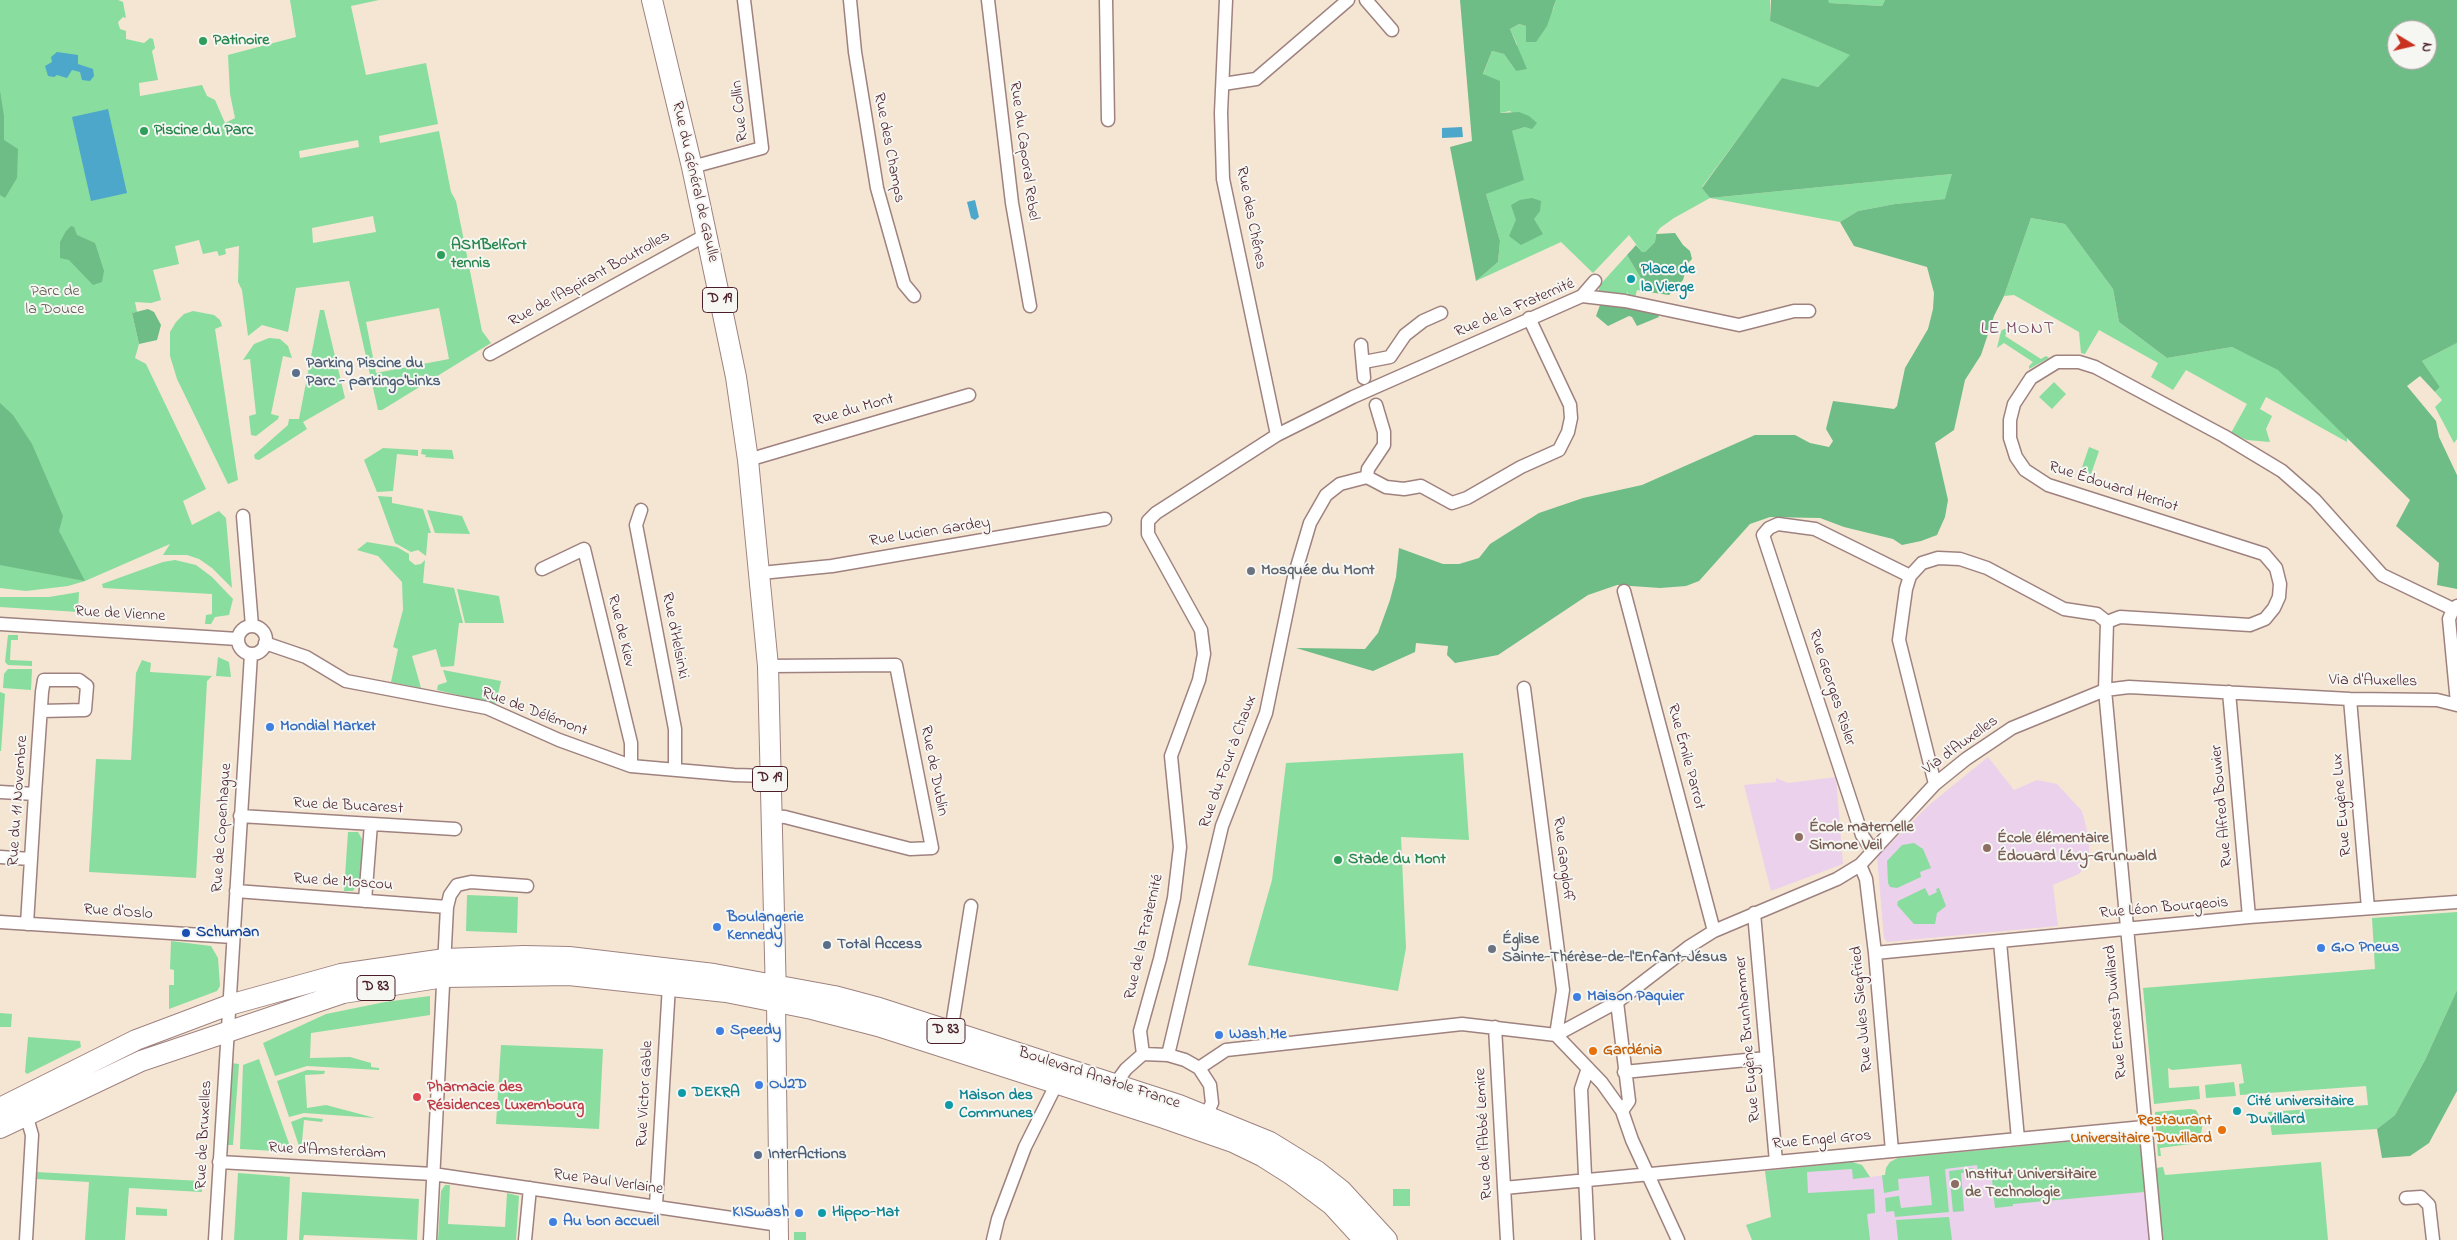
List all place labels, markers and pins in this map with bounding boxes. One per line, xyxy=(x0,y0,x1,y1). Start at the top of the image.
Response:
place label: Patinoire xyxy=(213,31,269,51)
marker: Patinoire xyxy=(197,35,209,47)
place label: Piscine du Parc xyxy=(154,121,253,141)
marker: Piscine du Parc xyxy=(138,125,150,137)
place label: ASMBelfort tennis xyxy=(451,236,527,274)
marker: ASMBelfort tennis xyxy=(435,249,447,261)
place label: Place de la Vierge xyxy=(1641,260,1695,298)
marker: Place de la Vierge xyxy=(1625,273,1637,285)
place label: Parking Piscine du Parc - parkingo'binks xyxy=(306,354,441,392)
marker: Parking Piscine du Parc - parkingo'binks xyxy=(290,367,302,379)
place label: Mosquée du Mont xyxy=(1261,561,1375,581)
marker: Mosquée du Mont xyxy=(1245,565,1257,577)
place label: Mondial Market xyxy=(280,717,376,737)
marker: Mondial Market xyxy=(264,721,276,733)
place label: École maternelle Simone Veil xyxy=(1809,818,1914,856)
place label: École élémentaire Édouard Lévy-Grunwald xyxy=(1997,829,2157,867)
marker: École maternelle Simone Veil xyxy=(1793,831,1805,843)
marker: École élémentaire Édouard Lévy-Grunwald xyxy=(1981,842,1993,854)
place label: Stade du Mont xyxy=(1348,850,1446,870)
marker: Stade du Mont xyxy=(1332,854,1344,866)
place label: Boulangerie Kennedy xyxy=(727,908,804,946)
marker: Boulangerie Kennedy xyxy=(711,921,723,933)
place label: Schuman xyxy=(196,923,259,943)
marker: Schuman xyxy=(180,927,192,939)
place label: Église Sainte-Thérèse-de-l'Enfant-Jésus xyxy=(1502,930,1727,968)
place label: Total Access xyxy=(837,935,922,955)
place label: G.O Pneus xyxy=(2331,938,2399,958)
marker: Total Access xyxy=(821,939,833,951)
marker: G.O Pneus xyxy=(2315,942,2327,954)
marker: Église Sainte-Thérèse-de-l'Enfant-Jésus xyxy=(1486,943,1498,955)
place label: Maison Paquier xyxy=(1587,987,1684,1007)
marker: Maison Paquier xyxy=(1571,991,1583,1003)
place label: Speedy xyxy=(730,1021,781,1041)
marker: Speedy xyxy=(714,1025,726,1037)
place label: Wash Me xyxy=(1229,1025,1287,1045)
marker: Wash Me xyxy=(1213,1029,1225,1041)
place label: Gardénia xyxy=(1603,1041,1662,1061)
marker: Gardénia xyxy=(1587,1045,1599,1057)
place label: OJ2D xyxy=(769,1075,807,1095)
place label: Pharmacie des Résidences Luxembourg xyxy=(427,1078,584,1116)
marker: OJ2D xyxy=(753,1079,765,1091)
place label: DEKRA xyxy=(692,1083,740,1103)
place label: Maison des Communes xyxy=(959,1086,1033,1124)
marker: DEKRA xyxy=(676,1087,688,1099)
marker: Pharmacie des Résidences Luxembourg xyxy=(411,1091,423,1103)
place label: Cité universitaire Duvillard xyxy=(2247,1092,2354,1130)
marker: Maison des Communes xyxy=(943,1099,955,1111)
marker: Cité universitaire Duvillard xyxy=(2231,1105,2243,1117)
place label: Restaurant Universitaire Duvillard xyxy=(2070,1111,2212,1149)
marker: Restaurant Universitaire Duvillard xyxy=(2216,1124,2228,1136)
place label: InterActions xyxy=(768,1145,847,1165)
marker: InterActions xyxy=(752,1149,764,1161)
place label: Institut Universitaire de Technologie xyxy=(1965,1165,2097,1203)
marker: Institut Universitaire de Technologie xyxy=(1949,1178,1961,1190)
place label: KISwash xyxy=(732,1203,789,1223)
place label: Hippo-Mat xyxy=(832,1203,900,1223)
marker: KISwash xyxy=(793,1207,805,1219)
marker: Hippo-Mat xyxy=(816,1207,828,1219)
place label: Au bon accueil xyxy=(563,1212,659,1232)
marker: Au bon accueil xyxy=(547,1216,559,1228)

